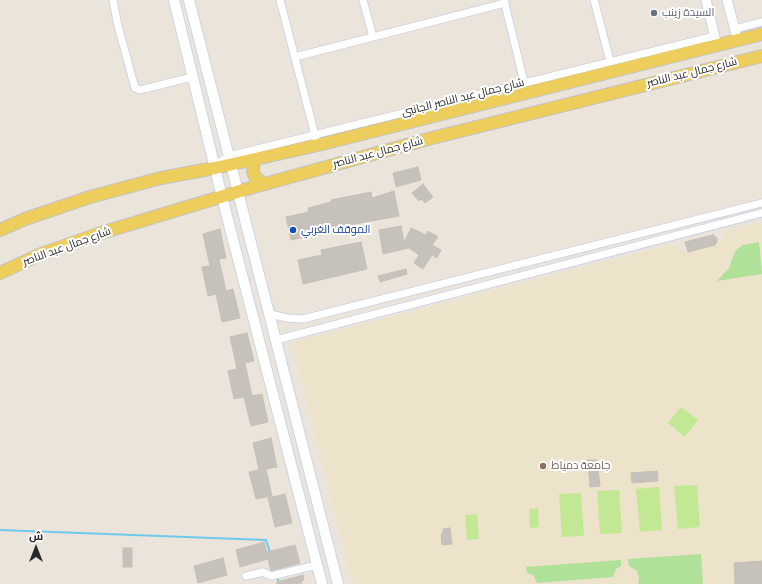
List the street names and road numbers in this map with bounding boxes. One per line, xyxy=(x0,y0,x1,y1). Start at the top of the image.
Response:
street label: شارع جمال عبد الناصر xyxy=(645,55,739,91)
street label: شارع جمال عبد الناصر الجانبى xyxy=(400,76,526,120)
street label: شارع جمال عبد الناصر xyxy=(332,135,424,171)
street label: شارع جمال عبد الناصر xyxy=(21,225,113,269)

